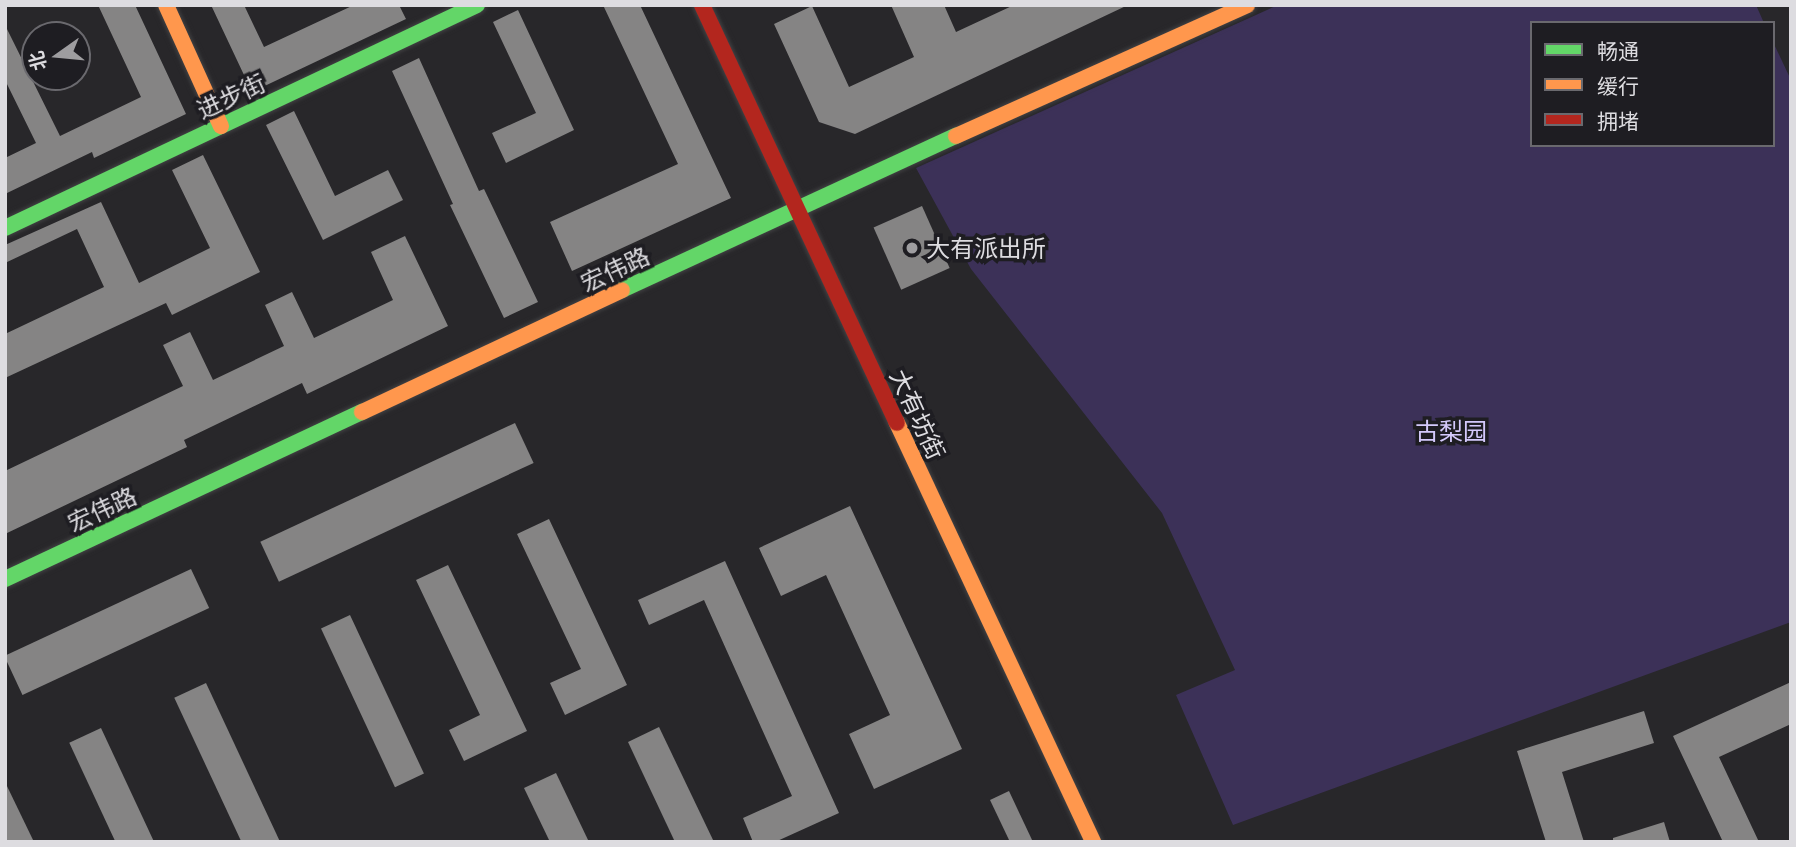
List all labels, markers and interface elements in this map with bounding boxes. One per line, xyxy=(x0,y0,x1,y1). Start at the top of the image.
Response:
north arrow xyxy=(21,21,91,91)
legend xyxy=(1530,21,1775,147)
text: 畅通 xyxy=(1597,38,1639,63)
text: 北 xyxy=(24,49,51,73)
street label: 进步街 xyxy=(192,68,270,124)
text: 缓行 xyxy=(1597,73,1639,98)
text: 拥堵 xyxy=(1597,108,1639,133)
place label: 大有派出所 xyxy=(926,234,1046,262)
marker: 大有派出所 xyxy=(904,240,920,256)
street label: 宏伟路 xyxy=(576,241,654,297)
street label: 大有坊街 xyxy=(885,364,951,464)
park label: 古梨园 xyxy=(1415,417,1487,445)
street label: 宏伟路 xyxy=(63,481,141,537)

